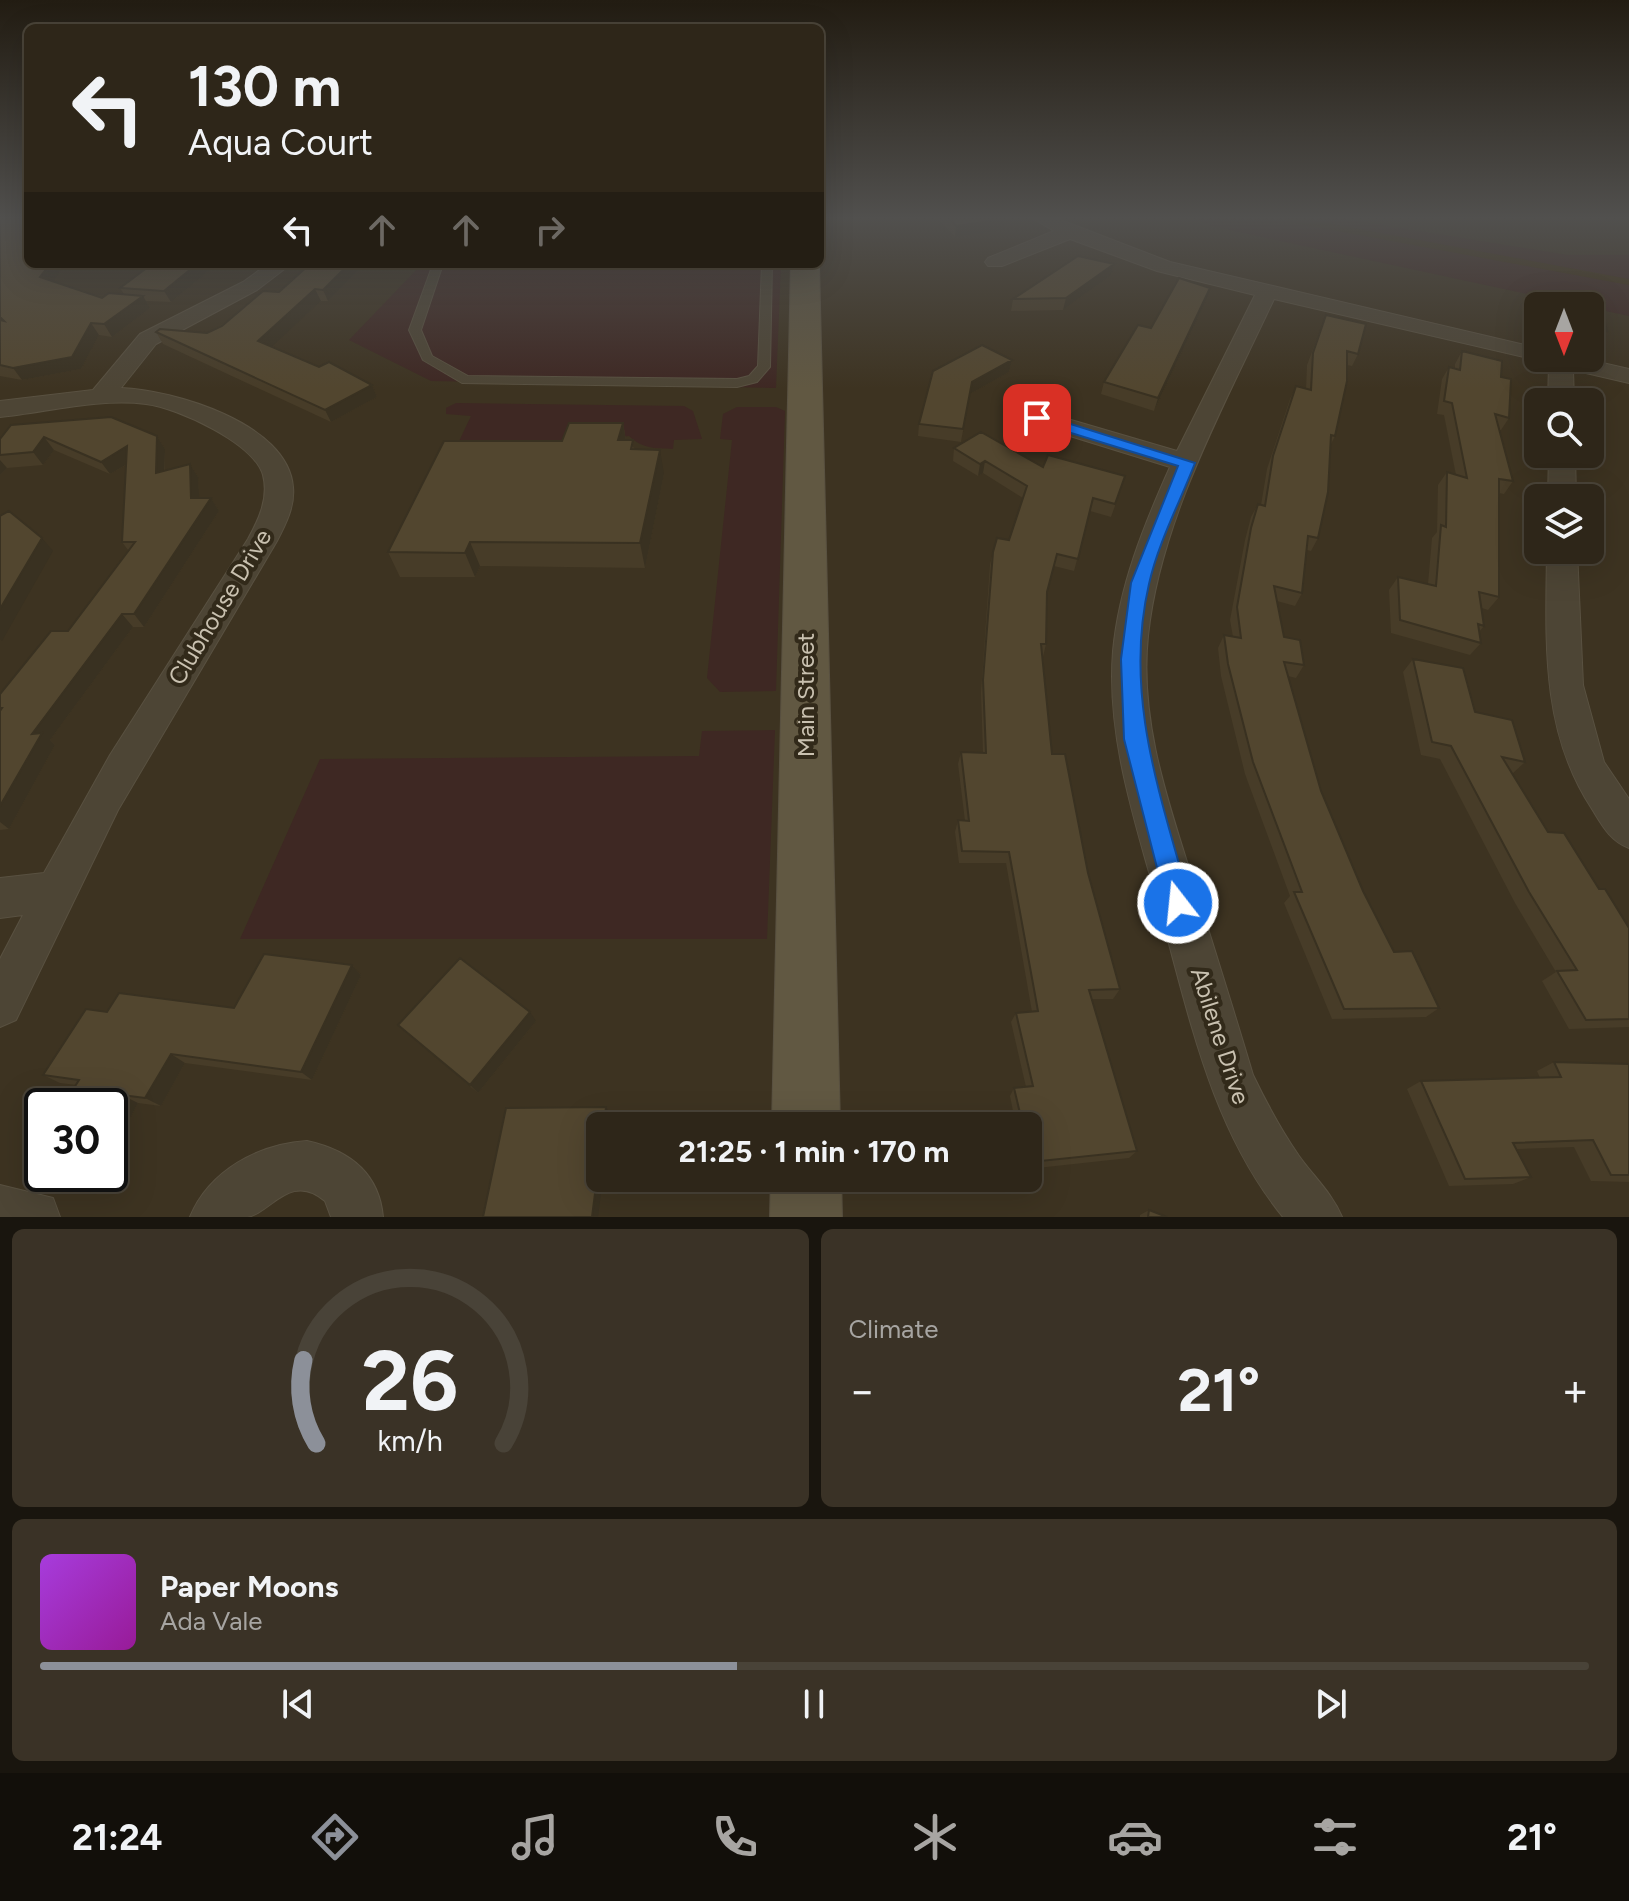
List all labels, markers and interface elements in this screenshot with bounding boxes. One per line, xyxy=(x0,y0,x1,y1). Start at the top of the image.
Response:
text: 130 m xyxy=(188,53,341,120)
icon: left xyxy=(56,56,160,160)
text: Aqua Court xyxy=(188,121,373,164)
icon: left xyxy=(276,208,320,252)
icon: ahead xyxy=(360,208,404,252)
icon: ahead xyxy=(444,208,488,252)
icon: right xyxy=(528,208,572,252)
north arrow xyxy=(1524,292,1604,372)
map controls xyxy=(1524,292,1604,564)
pin xyxy=(1003,384,1071,452)
button: search xyxy=(1524,388,1604,468)
icon: arrive xyxy=(1015,396,1059,440)
button: layers xyxy=(1524,484,1604,564)
street label: Clubhouse Drive xyxy=(162,524,277,690)
street label: Main Street xyxy=(791,633,820,757)
position arrow xyxy=(1136,861,1220,945)
street label: Abilene Drive xyxy=(1185,964,1256,1108)
speed limit sign: 30 xyxy=(24,1088,128,1192)
text: 21:25 · 1 min · 170 m xyxy=(679,1133,949,1170)
text: Climate xyxy=(849,1313,938,1345)
text: 26 xyxy=(362,1331,458,1431)
text: 21° xyxy=(1177,1354,1260,1426)
text: − xyxy=(849,1364,876,1417)
text: + xyxy=(1562,1364,1589,1417)
text: km/h xyxy=(378,1424,443,1458)
text: Paper Moons xyxy=(160,1568,339,1605)
text: Ada Vale xyxy=(160,1605,263,1637)
icon: previous xyxy=(276,1682,320,1726)
icon: pause xyxy=(792,1682,836,1726)
icon: next xyxy=(1309,1682,1353,1726)
icon: directions xyxy=(307,1809,363,1865)
icon: music xyxy=(507,1809,563,1865)
icon: phone xyxy=(707,1809,763,1865)
icon: climate xyxy=(907,1809,963,1865)
icon: car xyxy=(1107,1809,1163,1865)
icon: filters xyxy=(1307,1809,1363,1865)
text: 21:24 xyxy=(72,1816,163,1859)
text: 21° xyxy=(1507,1816,1557,1859)

